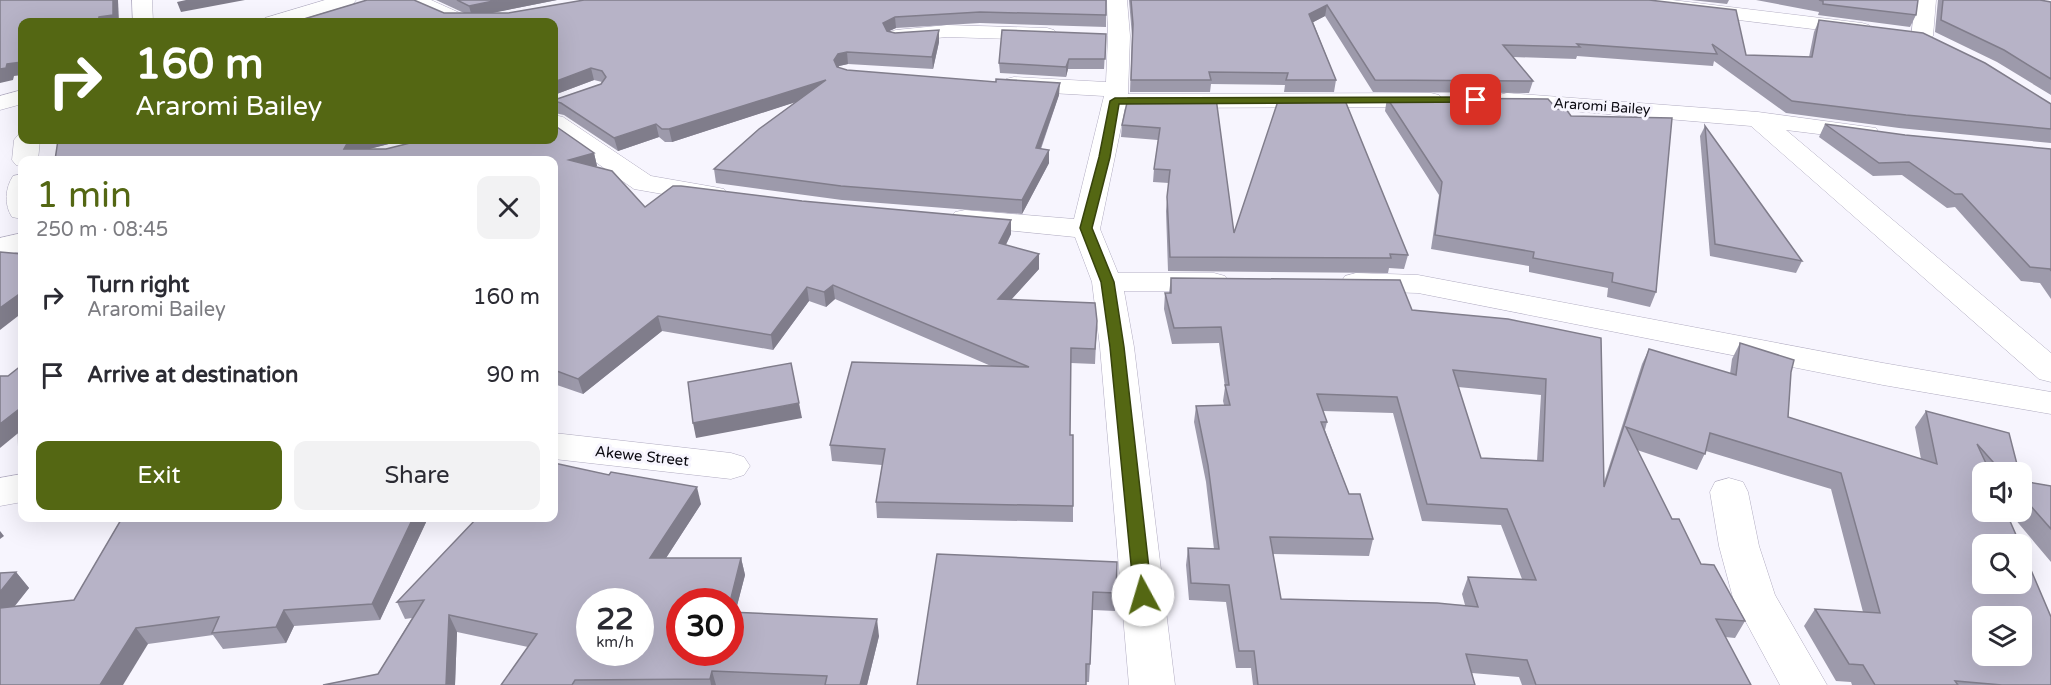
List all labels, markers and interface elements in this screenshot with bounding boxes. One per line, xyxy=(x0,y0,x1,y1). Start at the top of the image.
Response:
text: 160 m xyxy=(135,39,264,90)
icon: right xyxy=(36,42,114,120)
pin xyxy=(1450,74,1501,125)
icon: arrive xyxy=(1459,83,1492,116)
text: Araromi Bailey xyxy=(135,90,322,123)
street label: Araromi Bailey xyxy=(1553,95,1651,118)
text: 1 min xyxy=(36,174,132,217)
button: close xyxy=(477,176,540,239)
text: 250 m · 08:45 xyxy=(36,218,168,242)
text: Turn right xyxy=(87,272,189,298)
icon: right xyxy=(36,281,69,314)
text: 160 m xyxy=(473,284,540,310)
text: Araromi Bailey xyxy=(87,298,226,322)
icon: arrive xyxy=(36,359,69,392)
text: Arrive at destination xyxy=(87,362,298,388)
text: 90 m xyxy=(486,362,540,388)
button: Exit xyxy=(36,441,282,510)
button: Share xyxy=(294,441,540,510)
street label: Akewe Street xyxy=(594,442,690,470)
map controls xyxy=(1972,462,2032,666)
button: sound xyxy=(1972,462,2032,522)
button: search xyxy=(1972,534,2032,594)
position arrow xyxy=(1111,563,1175,627)
speed limit sign: 30 xyxy=(666,588,744,666)
text: 22 xyxy=(596,601,634,638)
button: layers xyxy=(1972,606,2032,666)
text: km/h xyxy=(596,633,634,651)

